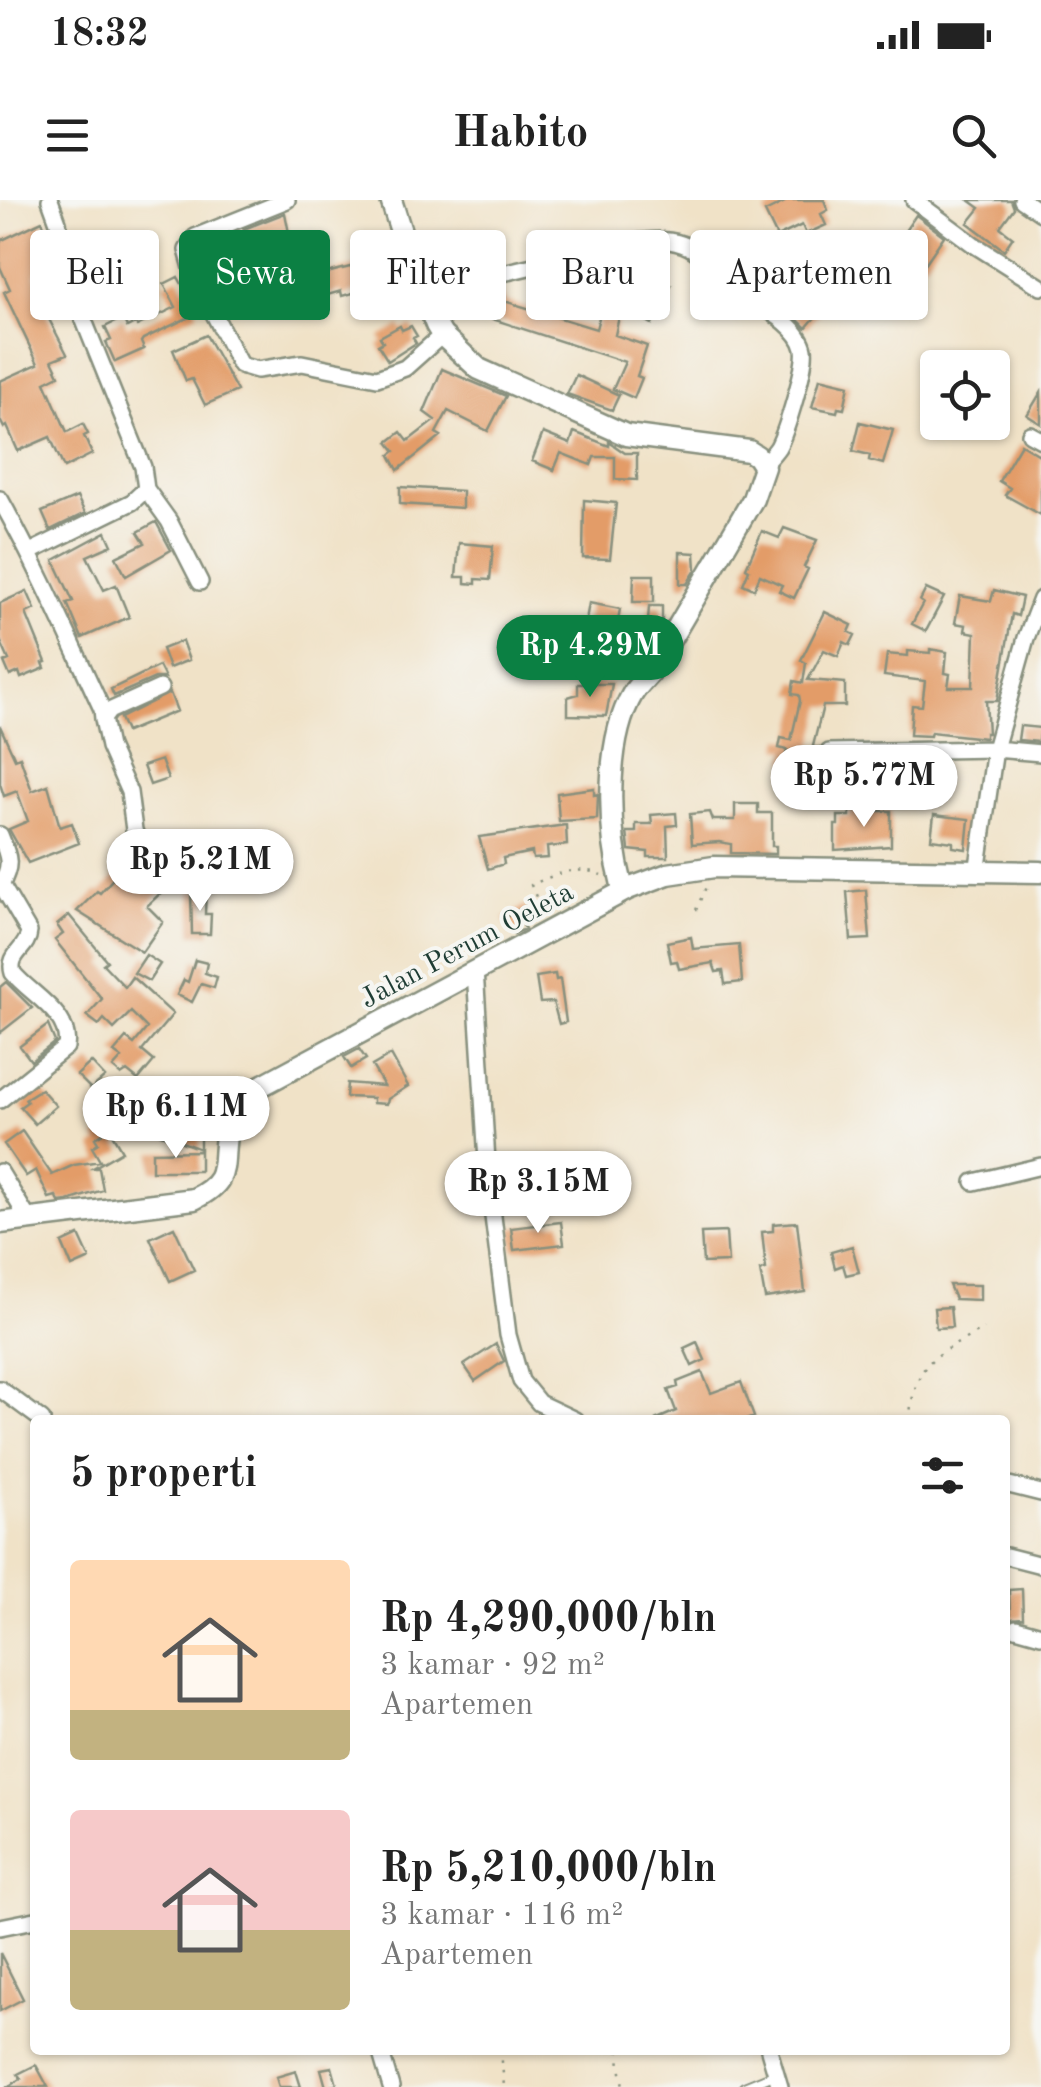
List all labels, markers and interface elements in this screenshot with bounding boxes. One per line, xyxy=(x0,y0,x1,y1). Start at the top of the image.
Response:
text: 18:32 xyxy=(50,16,149,54)
icon: menu xyxy=(40,108,95,163)
icon: search xyxy=(946,108,1001,163)
text: Habito xyxy=(452,112,589,157)
chip: Beli xyxy=(30,230,159,320)
chip: Sewa xyxy=(179,230,330,320)
chip: Filter xyxy=(350,230,506,320)
chip: Baru xyxy=(526,230,670,320)
chip: Apartemen xyxy=(690,230,928,320)
map controls xyxy=(920,350,1010,440)
button: locate xyxy=(920,350,1010,440)
pin: Rp 4.29M xyxy=(487,615,693,700)
text: Rp 4.29M xyxy=(519,631,661,663)
pin: Rp 5.77M xyxy=(761,745,967,830)
text: Rp 5.77M xyxy=(793,761,935,793)
pin: Rp 5.21M xyxy=(97,829,303,914)
text: Rp 5.21M xyxy=(129,845,271,877)
street label: Jalan Perum Oeleta xyxy=(356,879,579,1015)
pin: Rp 6.11M xyxy=(73,1076,279,1161)
text: Rp 6.11M xyxy=(105,1092,247,1124)
pin: Rp 3.15M xyxy=(435,1151,641,1236)
text: Rp 3.15M xyxy=(467,1167,609,1199)
icon: filters xyxy=(915,1448,970,1503)
text: 5 properti xyxy=(70,1454,257,1496)
text: Rp 4,290,000/bln xyxy=(380,1599,717,1641)
icon: home xyxy=(150,1600,270,1720)
text: 3 kamar · 92 m² xyxy=(380,1650,605,1682)
text: Apartemen xyxy=(380,1690,533,1722)
text: Rp 5,210,000/bln xyxy=(380,1849,717,1891)
icon: home xyxy=(150,1850,270,1970)
text: 3 kamar · 116 m² xyxy=(380,1900,623,1932)
text: Apartemen xyxy=(380,1940,533,1972)

